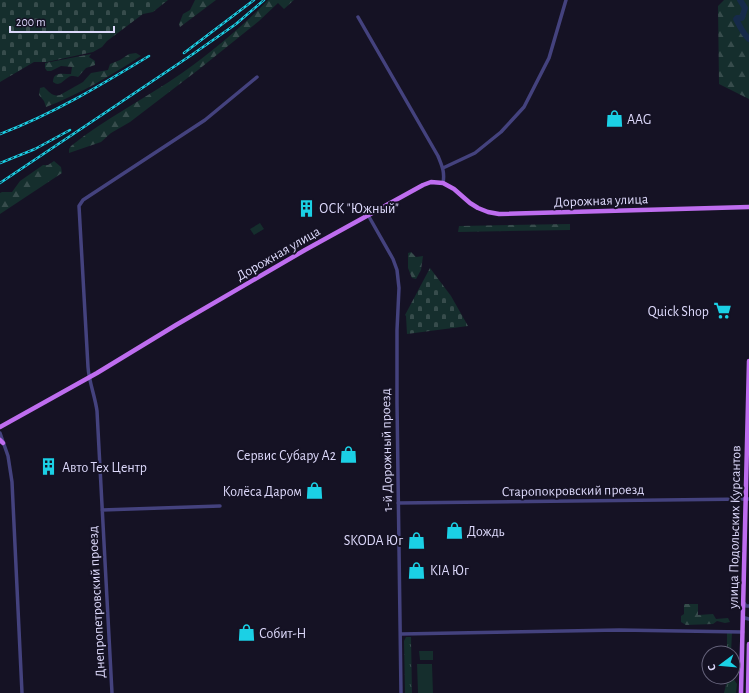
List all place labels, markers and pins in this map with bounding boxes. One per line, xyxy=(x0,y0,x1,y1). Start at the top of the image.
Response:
shop icon: AAG xyxy=(604,109,624,129)
place label: AAG xyxy=(627,113,651,127)
building icon: ОСК "Южный" xyxy=(296,198,316,218)
place label: ОСК "Южный" xyxy=(319,202,399,216)
supermarket icon: Quick Shop xyxy=(712,301,732,321)
place label: Quick Shop xyxy=(648,305,709,319)
shop icon: Сервис Субару А2 xyxy=(339,445,359,465)
place label: Сервис Субару А2 xyxy=(236,449,336,463)
building icon: Авто Тех Центр xyxy=(39,457,59,477)
place label: Авто Тех Центр xyxy=(62,461,147,475)
shop icon: Колёса Даром xyxy=(305,481,325,501)
place label: Колёса Даром xyxy=(222,485,302,499)
shop icon: Дождь xyxy=(444,521,464,541)
place label: Дождь xyxy=(467,525,505,539)
shop icon: SKODA Юг xyxy=(406,530,426,550)
place label: SKODA Юг xyxy=(344,534,403,548)
shop icon: KIA Юг xyxy=(407,560,427,580)
place label: KIA Юг xyxy=(430,564,469,578)
shop icon: Собит-Н xyxy=(236,623,256,643)
place label: Собит-Н xyxy=(259,627,306,641)

